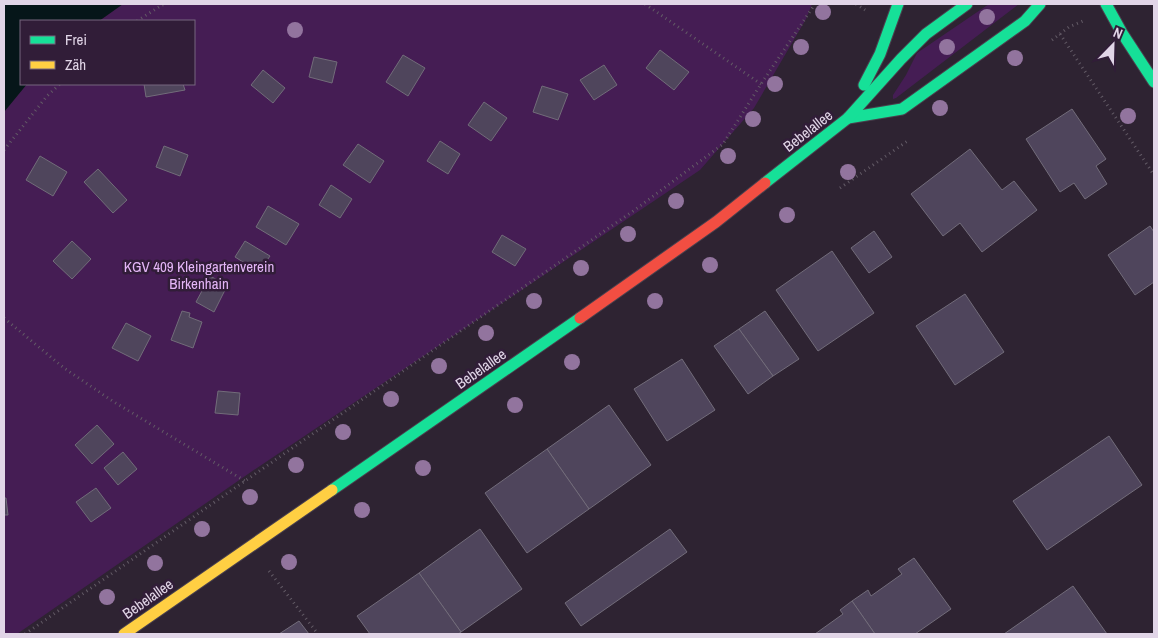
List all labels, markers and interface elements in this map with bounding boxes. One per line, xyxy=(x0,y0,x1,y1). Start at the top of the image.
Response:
legend xyxy=(20,20,195,85)
north arrow xyxy=(1088,20,1138,70)
text: N xyxy=(1111,23,1125,43)
text: Frei xyxy=(65,29,87,50)
text: Zäh xyxy=(65,54,86,75)
street label: Bebelallee xyxy=(779,105,837,157)
park label: KGV 409 Kleingartenverein Birkenhain xyxy=(124,256,274,294)
street label: Bebelallee xyxy=(451,343,510,394)
street label: Bebelallee xyxy=(118,573,177,624)

